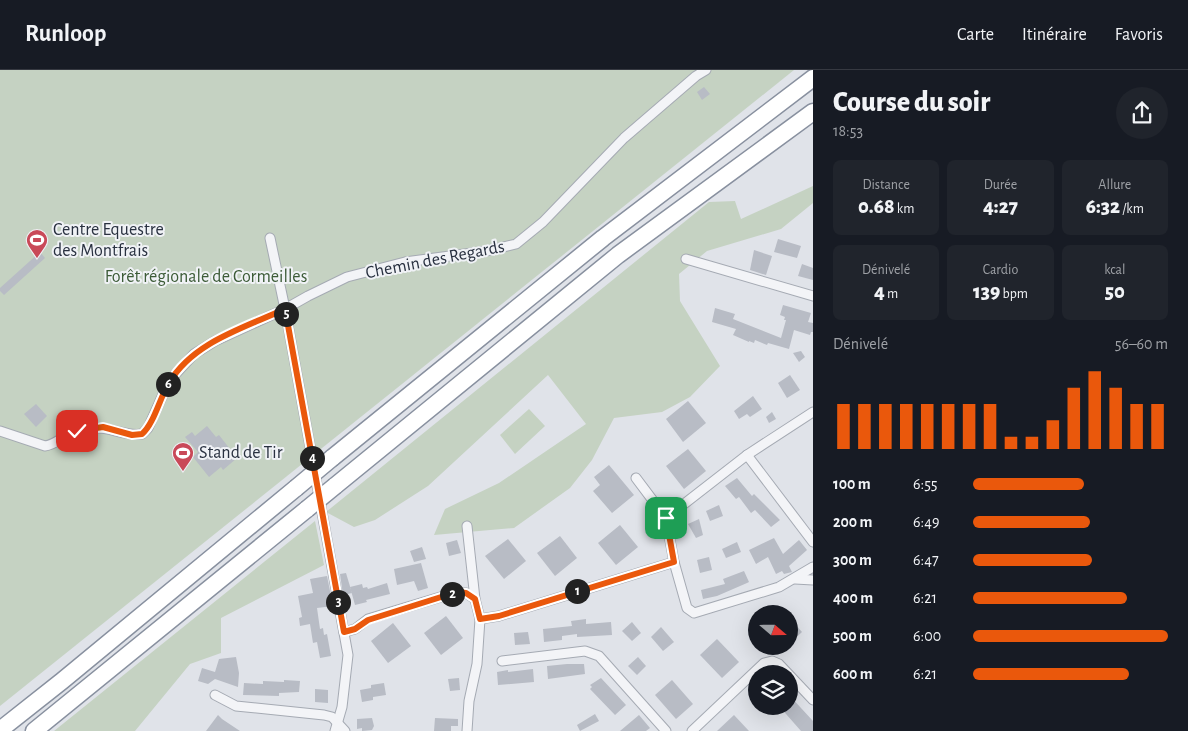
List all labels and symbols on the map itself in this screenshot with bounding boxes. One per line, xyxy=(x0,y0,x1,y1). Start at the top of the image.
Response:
place label: Centre Equestre des Montfrais xyxy=(53,221,164,260)
sports icon: Centre Equestre des Montfrais xyxy=(25,228,49,259)
street label: Chemin des Regards xyxy=(364,238,506,282)
park label: Forêt régionale de Cormeilles xyxy=(105,268,307,286)
pin: 5 xyxy=(274,302,298,326)
pin: 6 xyxy=(156,372,180,396)
pin xyxy=(56,410,98,452)
sports icon: Stand de Tir xyxy=(171,441,195,472)
place label: Stand de Tir xyxy=(199,444,283,462)
pin: 4 xyxy=(300,446,324,470)
pin xyxy=(645,497,687,539)
pin: 1 xyxy=(564,578,590,604)
pin: 2 xyxy=(440,582,464,606)
pin: 3 xyxy=(326,590,350,614)
north arrow xyxy=(748,605,798,655)

